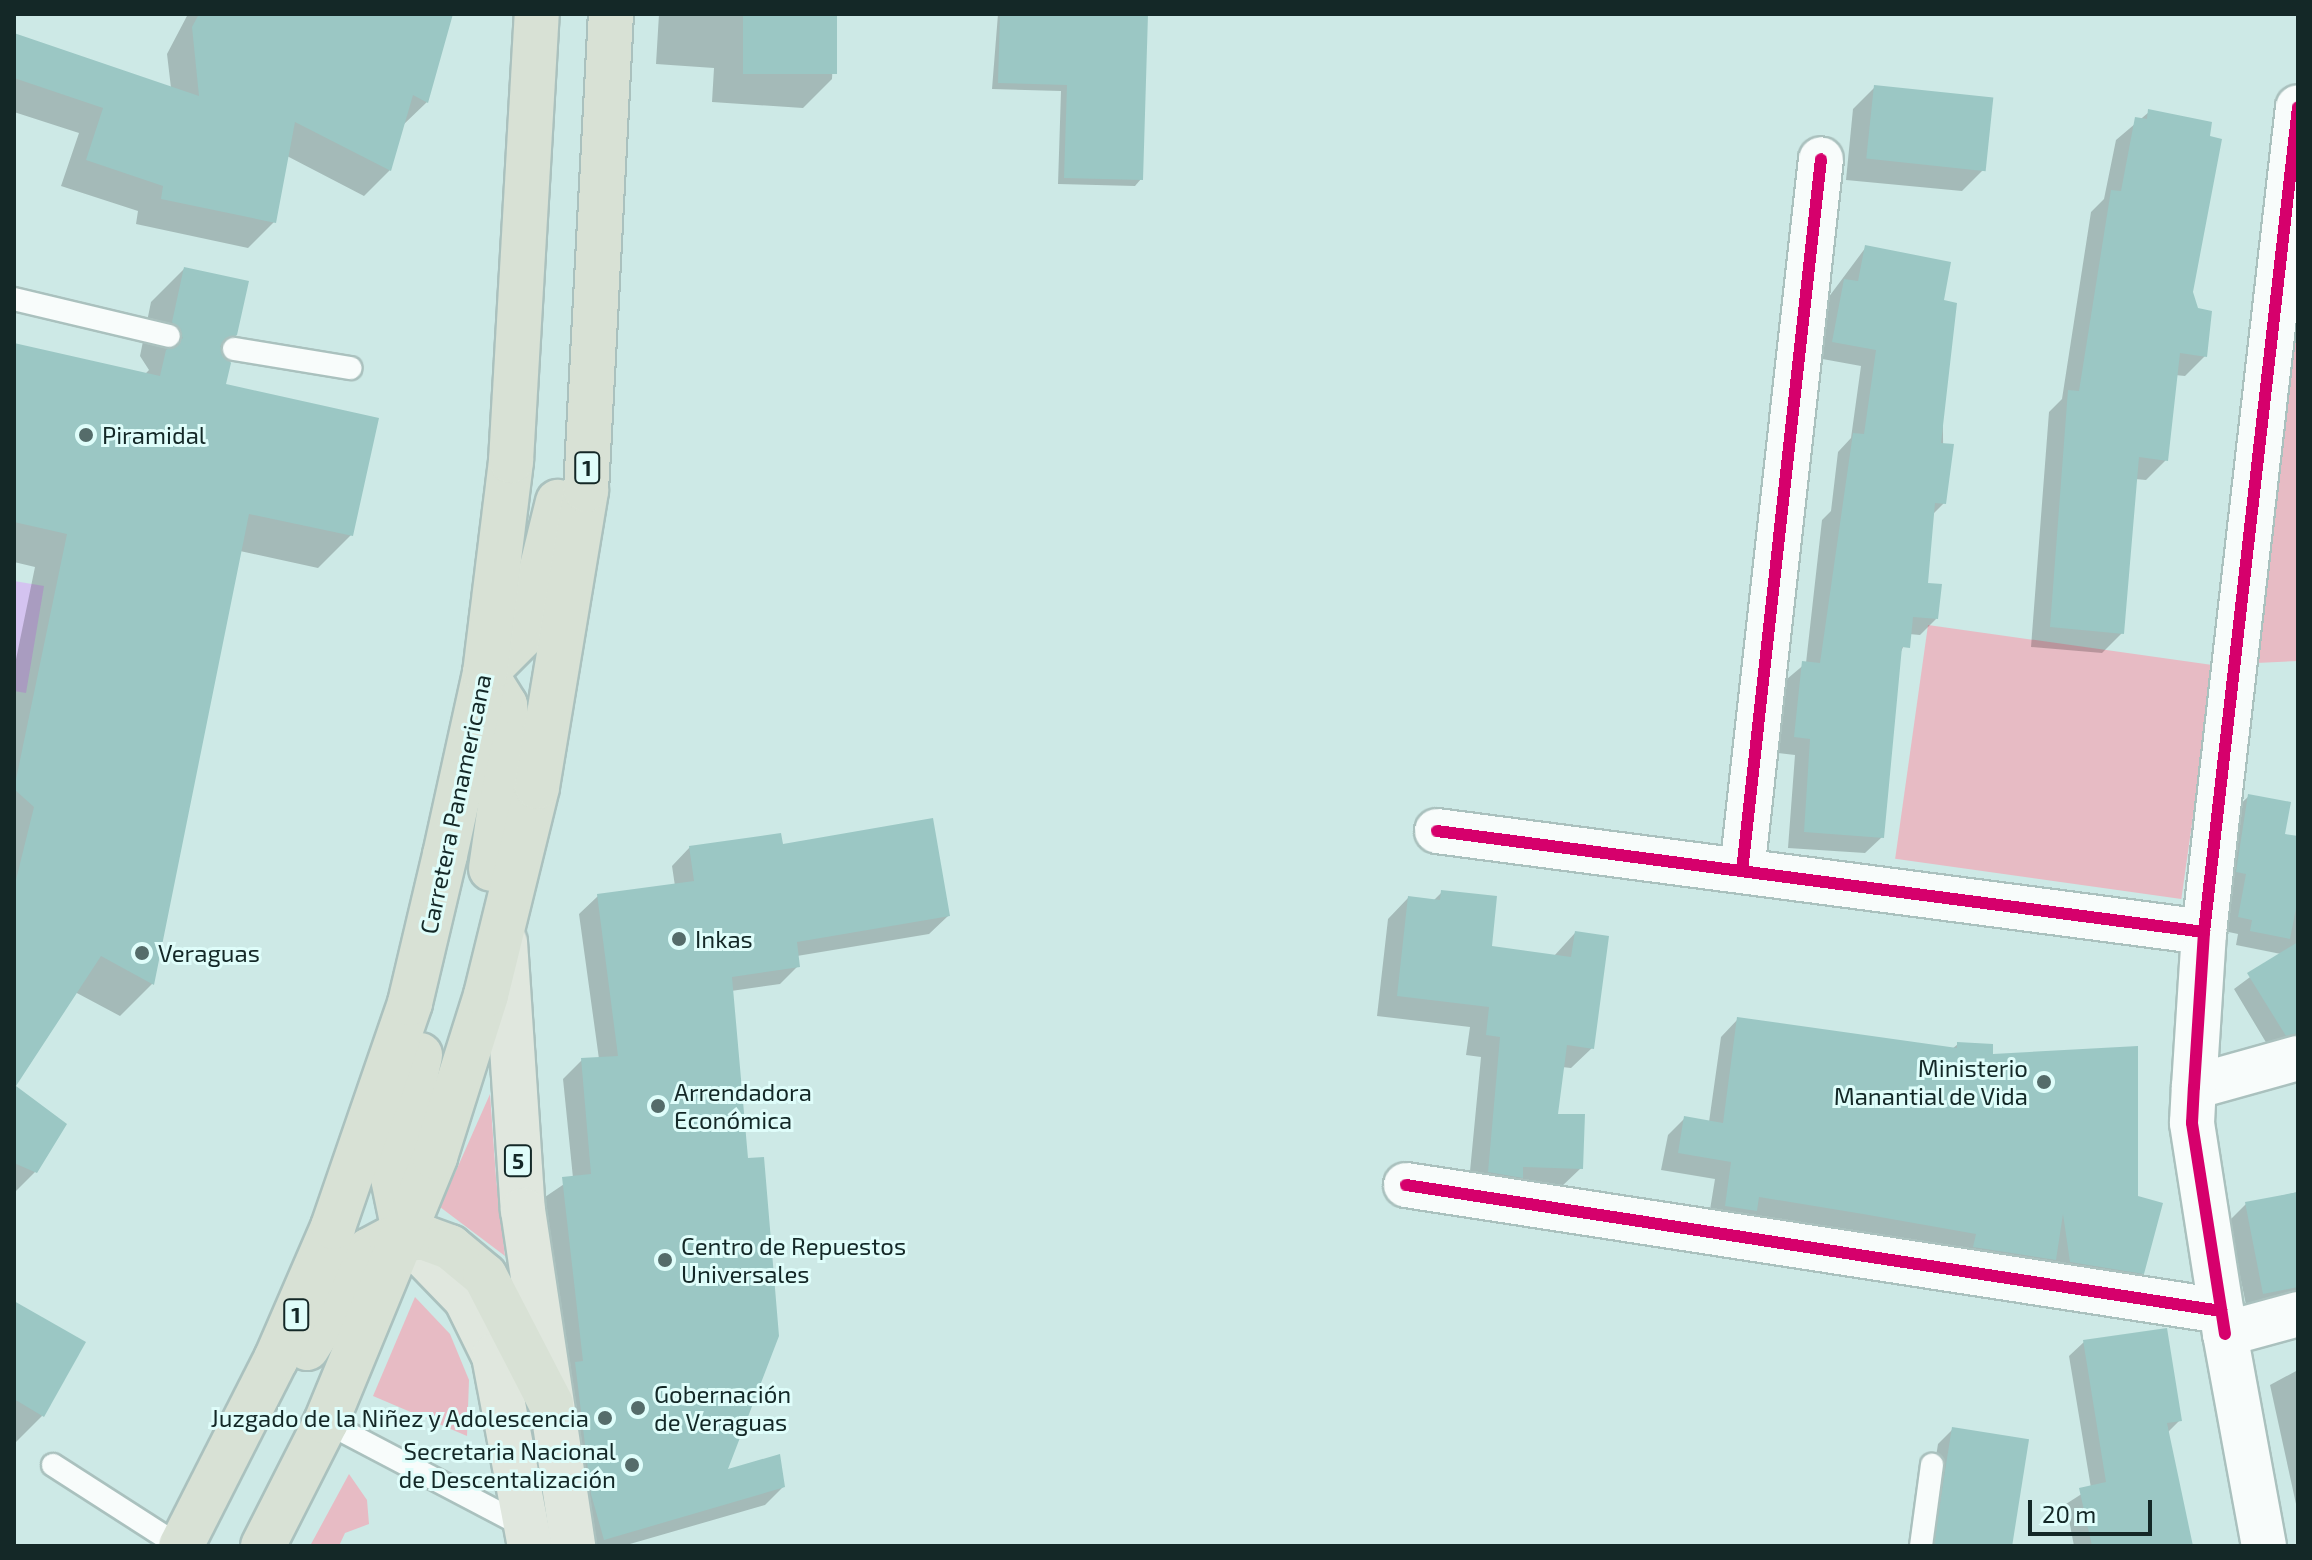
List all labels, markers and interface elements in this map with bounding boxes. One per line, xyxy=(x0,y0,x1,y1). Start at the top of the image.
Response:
place label: Piramidal xyxy=(102,421,206,449)
marker: Piramidal xyxy=(77,426,95,444)
road number: 1 xyxy=(573,450,601,486)
street label: Carretera Panamericana xyxy=(413,672,497,936)
place label: Inkas xyxy=(695,925,753,953)
marker: Inkas xyxy=(670,930,688,948)
place label: Veraguas xyxy=(158,939,260,967)
marker: Veraguas xyxy=(133,944,151,962)
place label: Ministerio Manantial de Vida xyxy=(1832,1054,2028,1110)
marker: Ministerio Manantial de Vida xyxy=(2035,1073,2053,1091)
place label: Arrendadora Económica xyxy=(674,1078,812,1134)
marker: Arrendadora Económica xyxy=(649,1097,667,1115)
road number: 5 xyxy=(502,1143,534,1179)
place label: Centro de Repuestos Universales xyxy=(681,1232,906,1288)
marker: Centro de Repuestos Universales xyxy=(656,1251,674,1269)
road number: 1 xyxy=(282,1297,310,1333)
place label: Gobernación de Veraguas xyxy=(654,1380,791,1436)
marker: Gobernación de Veraguas xyxy=(629,1399,647,1417)
place label: Juzgado de la Niñez y Adolescencia xyxy=(209,1404,589,1432)
marker: Juzgado de la Niñez y Adolescencia xyxy=(596,1409,614,1427)
place label: Secretaria Nacional de Descentalización xyxy=(399,1437,616,1493)
marker: Secretaria Nacional de Descentalización xyxy=(623,1456,641,1474)
scale bar xyxy=(2032,1484,2156,1534)
text: 20 m xyxy=(2042,1499,2096,1528)

